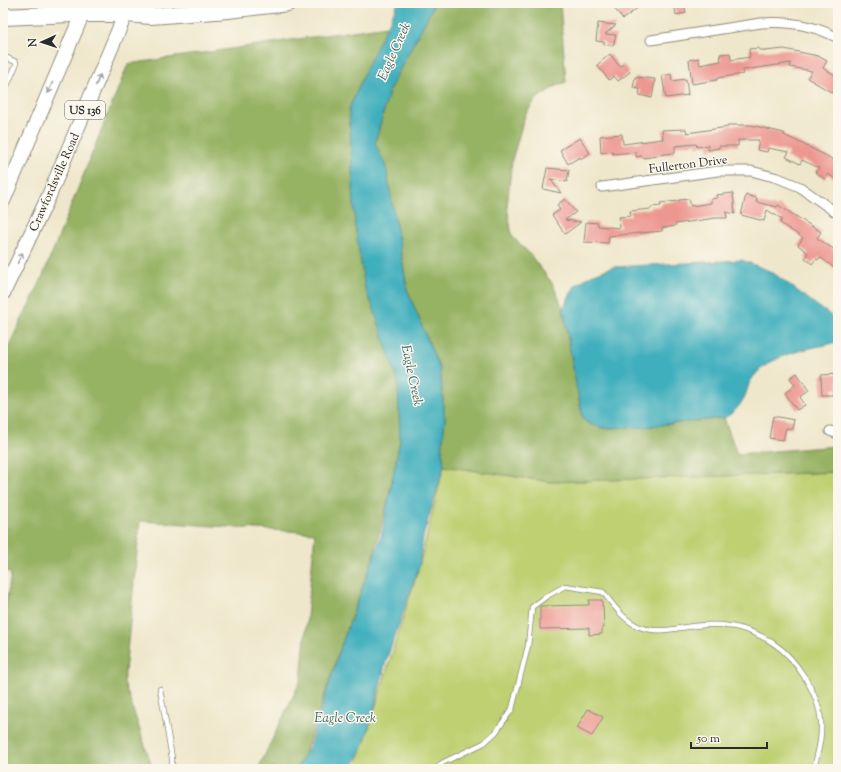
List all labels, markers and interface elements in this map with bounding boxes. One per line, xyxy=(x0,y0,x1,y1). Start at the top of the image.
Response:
water label: Eagle Creek xyxy=(374,20,416,84)
north arrow xyxy=(22,22,62,62)
text: N xyxy=(25,37,41,48)
one-way arrow xyxy=(94,75,102,87)
one-way arrow xyxy=(46,82,54,94)
road number: US 136 xyxy=(65,101,105,119)
street label: Crawfordsville Road xyxy=(25,130,85,235)
street label: Fullerton Drive xyxy=(648,151,729,179)
one-way arrow xyxy=(17,252,24,264)
water label: Eagle Creek xyxy=(396,343,426,408)
water label: Eagle Creek xyxy=(314,710,376,728)
scale bar xyxy=(691,724,767,750)
text: 50 m xyxy=(696,730,720,748)

